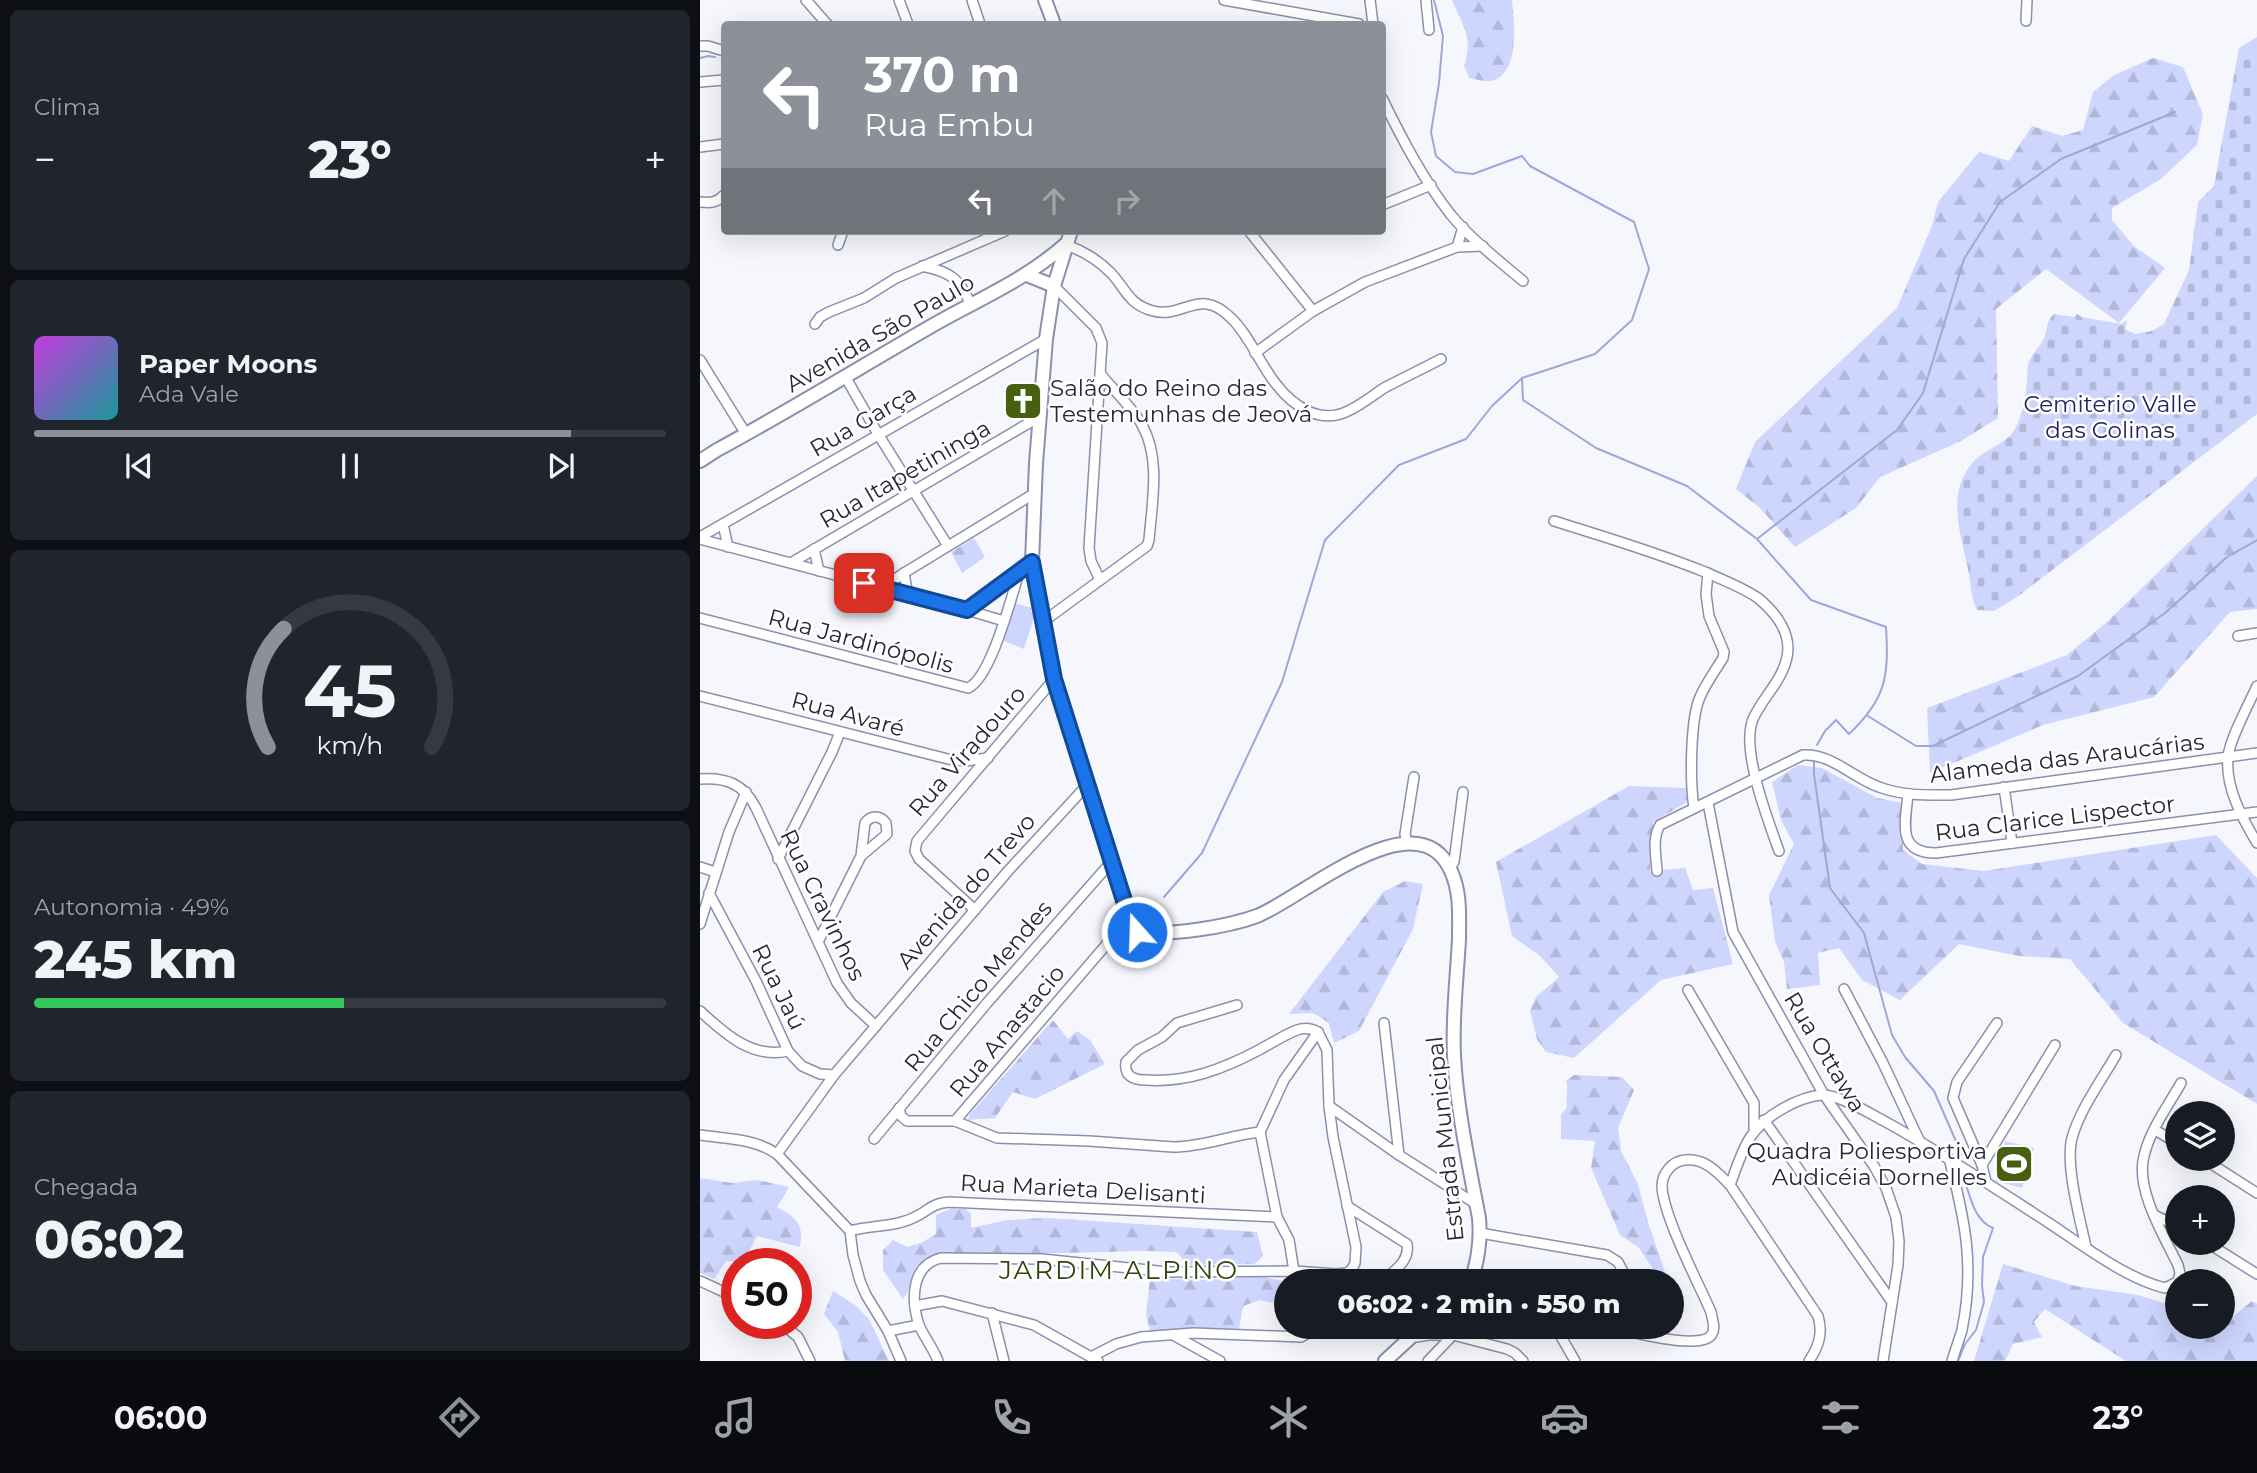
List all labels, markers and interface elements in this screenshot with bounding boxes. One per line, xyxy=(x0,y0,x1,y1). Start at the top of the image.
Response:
text: 370 m xyxy=(864,45,1021,104)
icon: left xyxy=(749,49,840,140)
text: Clima xyxy=(34,93,101,121)
text: Rua Embu xyxy=(864,105,1034,144)
text: 23° xyxy=(308,128,392,191)
text: − xyxy=(34,136,56,183)
text: + xyxy=(644,136,666,183)
icon: left xyxy=(962,182,1000,220)
icon: ahead xyxy=(1035,182,1073,220)
icon: right xyxy=(1108,182,1146,220)
street label: Avenida São Paulo xyxy=(781,268,979,398)
text: Paper Moons xyxy=(139,348,317,380)
place label: Salão do Reino das Testemunhas de Jeová xyxy=(1050,374,1312,428)
street label: Rua Garça xyxy=(805,379,921,463)
text: Ada Vale xyxy=(139,380,239,408)
church icon: Salão do Reino das Testemunhas de Jeová xyxy=(1002,380,1044,422)
park label: Cemiterio Valle das Colinas xyxy=(2023,390,2197,444)
street label: Rua Itapetininga xyxy=(815,414,995,534)
icon: previous xyxy=(120,447,158,485)
icon: pause xyxy=(331,447,369,485)
icon: next xyxy=(542,447,580,485)
pin xyxy=(834,553,894,613)
icon: arrive xyxy=(845,564,883,602)
street label: Rua Jardinópolis xyxy=(765,603,957,679)
text: 45 xyxy=(303,647,397,735)
street label: Rua Viradouro xyxy=(903,680,1031,822)
street label: Rua Avaré xyxy=(788,685,908,743)
street label: Alameda das Araucárias xyxy=(1928,727,2206,789)
text: km/h xyxy=(317,729,383,759)
street label: Rua Clarice Lispector xyxy=(1933,789,2177,847)
street label: Avenida do Trevo xyxy=(891,808,1041,974)
street label: Rua Cravinhos xyxy=(774,825,872,985)
text: Autonomia · 49% xyxy=(34,893,229,921)
street label: Rua Chico Mendes xyxy=(898,895,1058,1077)
position arrow xyxy=(1100,895,1174,969)
text: 245 km xyxy=(34,928,237,991)
street label: Rua Jaú xyxy=(746,939,812,1035)
street label: Rua Anastacio xyxy=(943,959,1071,1103)
street label: Rua Ottawa xyxy=(1778,987,1872,1117)
street label: Estrada Municipal xyxy=(1420,1035,1470,1243)
map controls xyxy=(2165,1101,2235,1339)
button: layers xyxy=(2165,1101,2235,1171)
place label: Quadra Poliesportiva Audicéia Dornelles xyxy=(1746,1137,1987,1191)
sports icon: Quadra Poliesportiva Audicéia Dornelles xyxy=(1993,1143,2035,1185)
street label: Rua Marieta Delisanti xyxy=(959,1169,1207,1209)
text: Chegada xyxy=(34,1173,138,1201)
button: + xyxy=(2165,1185,2235,1255)
text: 06:02 xyxy=(34,1208,185,1271)
speed limit sign: 50 xyxy=(721,1248,812,1339)
district label: JARDIM ALPINO xyxy=(998,1254,1239,1286)
button: − xyxy=(2165,1269,2235,1339)
text: 06:02 · 2 min · 550 m xyxy=(1338,1288,1620,1320)
icon: directions xyxy=(435,1393,484,1442)
icon: music xyxy=(711,1393,760,1442)
icon: phone xyxy=(987,1393,1036,1442)
icon: climate xyxy=(1264,1393,1313,1442)
icon: car xyxy=(1540,1393,1589,1442)
icon: filters xyxy=(1816,1393,1865,1442)
text: 06:00 xyxy=(114,1398,208,1437)
text: 23° xyxy=(2093,1398,2143,1437)

